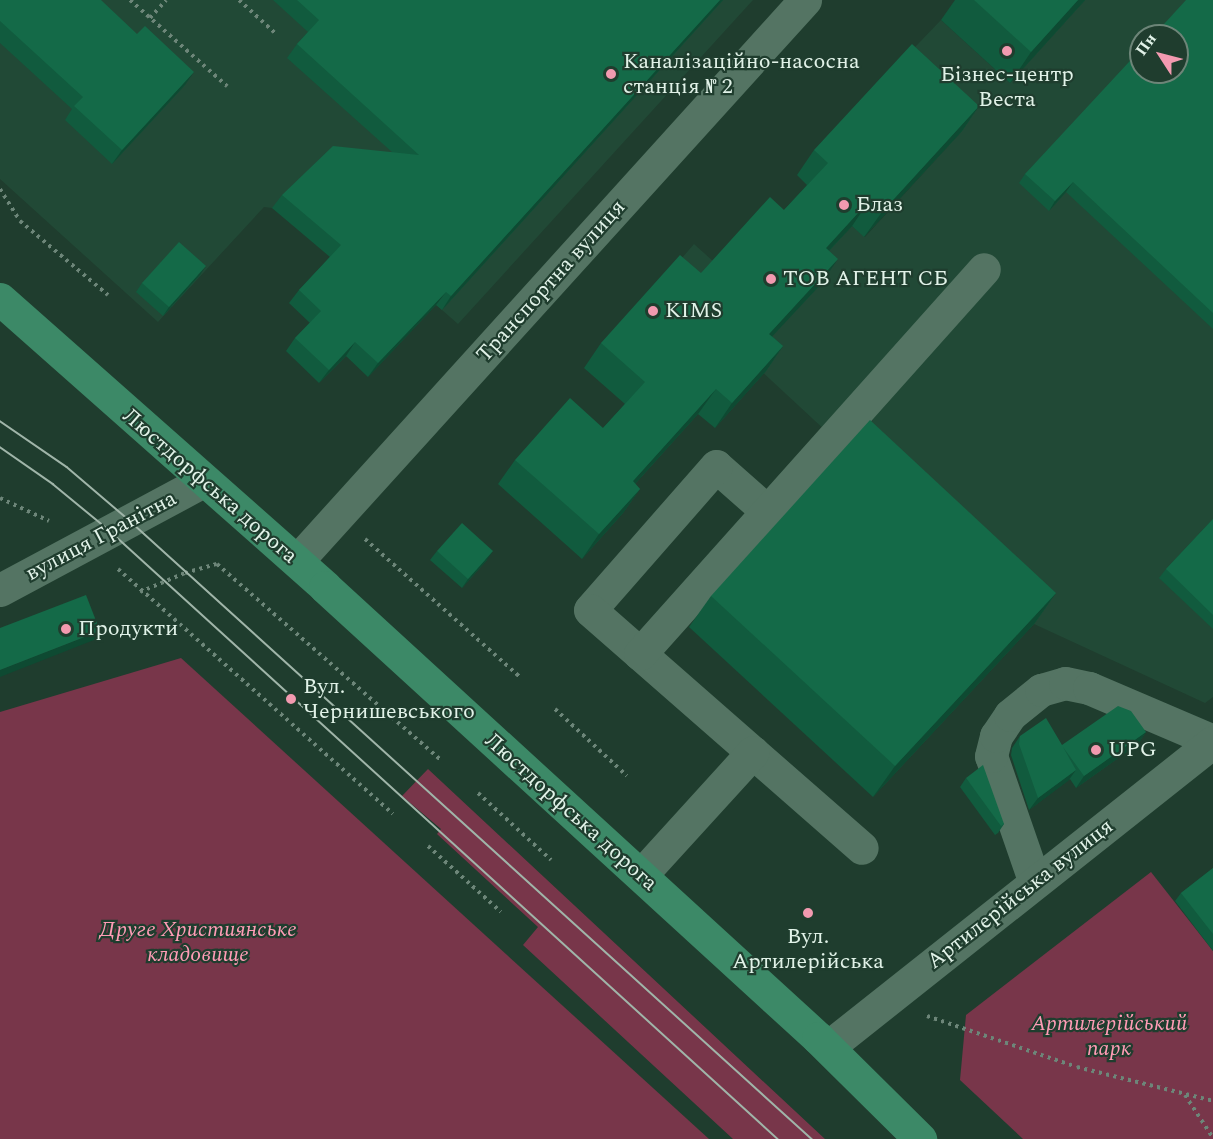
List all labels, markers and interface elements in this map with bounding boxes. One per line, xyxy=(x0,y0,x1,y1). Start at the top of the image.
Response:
north arrow xyxy=(1129,24,1189,84)
text: Пн xyxy=(1130,28,1163,61)
marker: Бізнес-центр Веста xyxy=(1000,44,1014,58)
place label: Каналізаційно-насосна станція № 2 xyxy=(623,48,860,100)
place label: Бізнес-центр Веста xyxy=(940,61,1074,112)
marker: Каналізаційно-насосна станція № 2 xyxy=(604,67,618,81)
place label: Блаз xyxy=(856,192,903,218)
street label: Транспортна вулиця xyxy=(471,194,631,368)
marker: Блаз xyxy=(837,198,851,212)
place label: ТОВ АГЕНТ СБ xyxy=(783,266,948,292)
marker: ТОВ АГЕНТ СБ xyxy=(764,272,778,286)
place label: KIMS xyxy=(665,298,722,324)
marker: KIMS xyxy=(646,304,660,318)
street label: Люстдорфська дорога xyxy=(117,403,303,569)
street label: вулиця Гранітна xyxy=(21,485,181,587)
place label: Продукти xyxy=(78,616,178,642)
marker: Продукти xyxy=(59,622,73,636)
place label: Вул. Чернишевського xyxy=(303,673,475,724)
marker: Вул. Чернишевського xyxy=(284,692,298,706)
street label: Люстдорфська дорога xyxy=(479,727,663,897)
place label: UPG xyxy=(1108,737,1157,763)
marker: UPG xyxy=(1089,743,1103,757)
street label: Артилерійська вулиця xyxy=(922,813,1118,975)
marker: Вул. Артилерійська xyxy=(801,906,815,920)
park label: Друге Християнське кладовище xyxy=(99,916,297,968)
place label: Вул. Артилерійська xyxy=(732,923,884,974)
park label: Артилерійський парк xyxy=(1031,1010,1187,1062)

